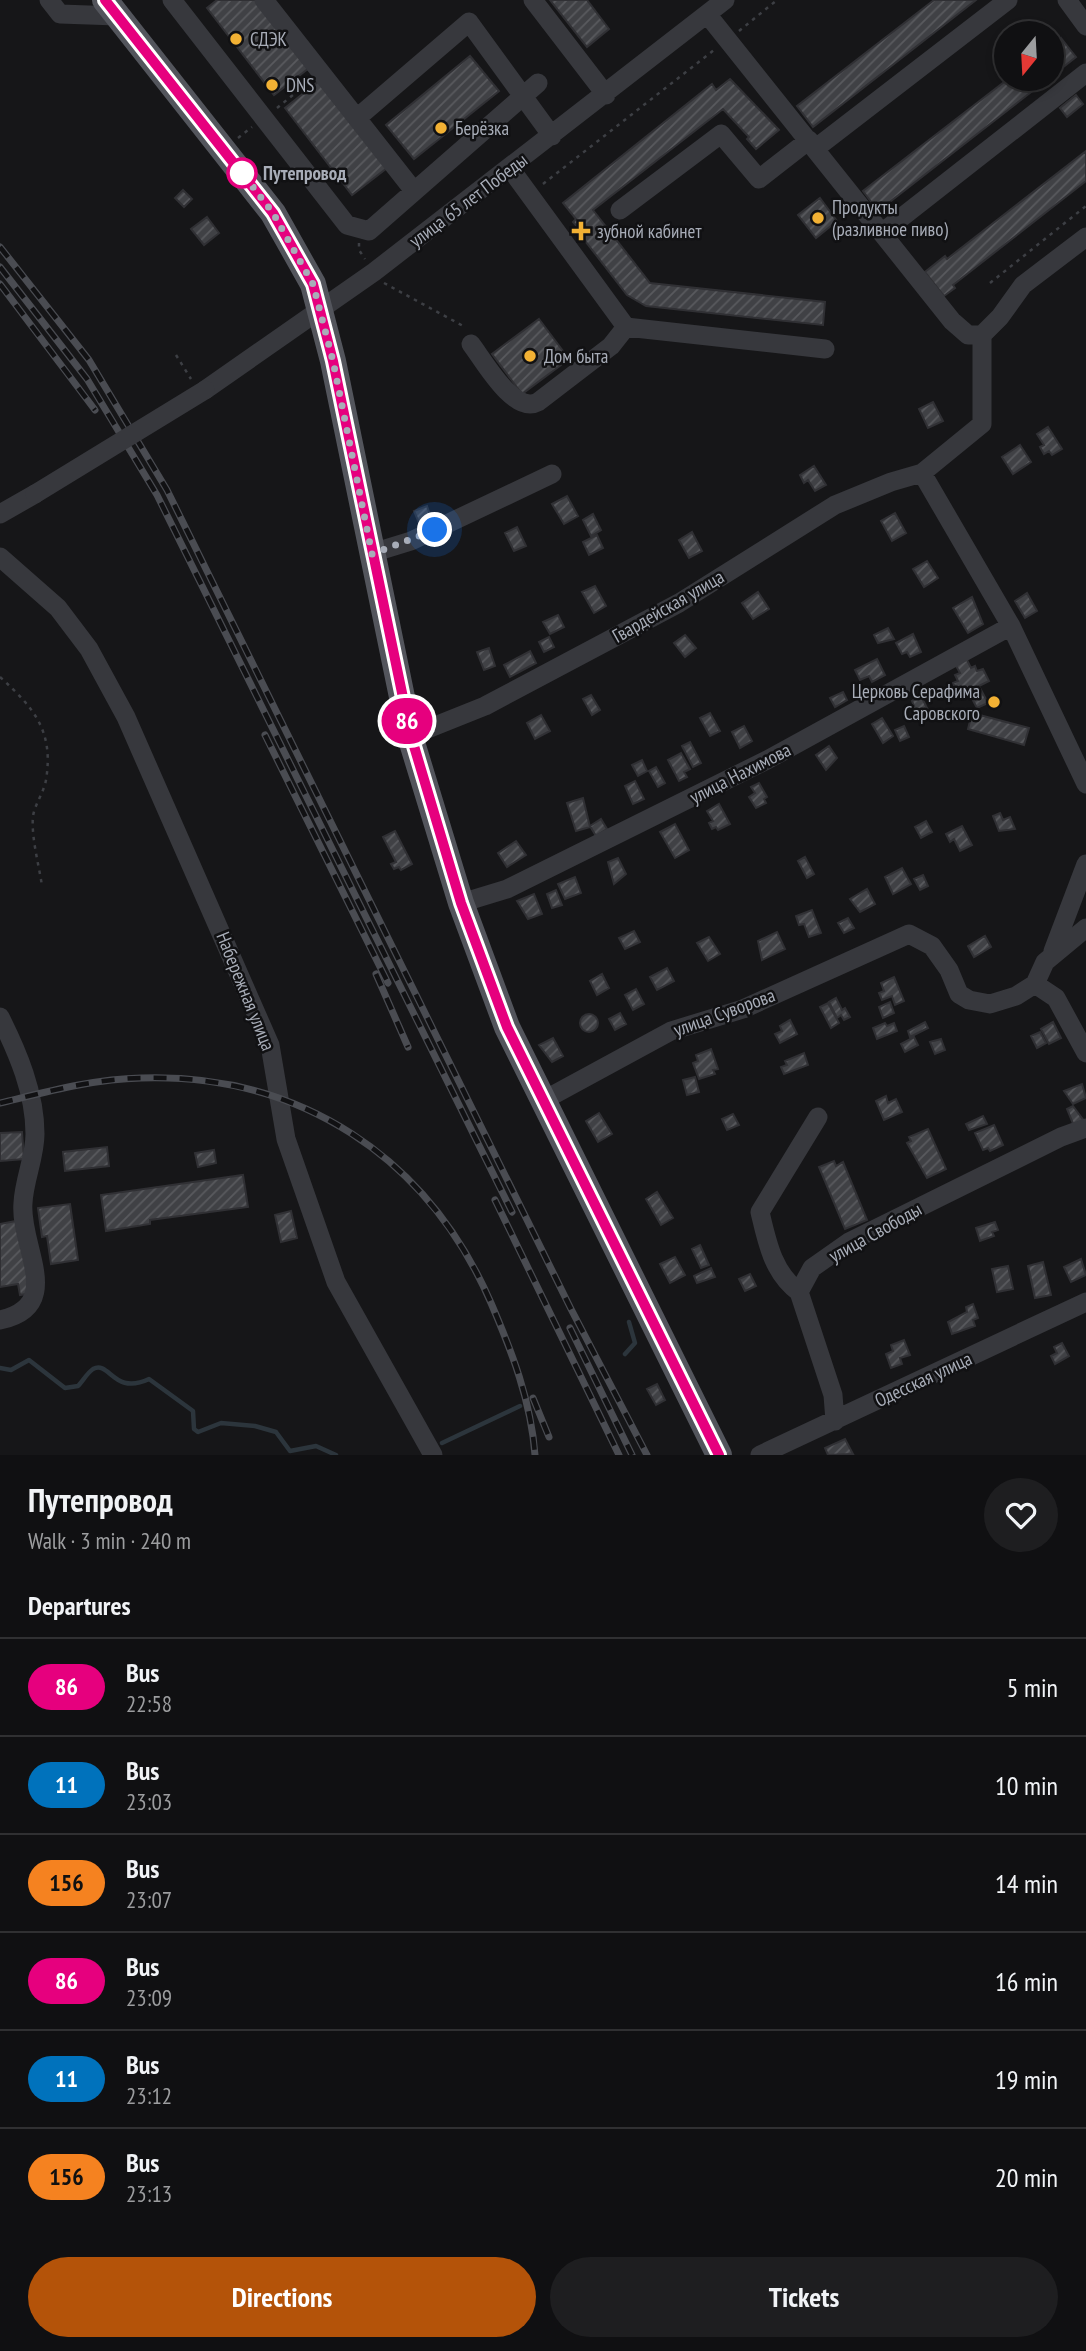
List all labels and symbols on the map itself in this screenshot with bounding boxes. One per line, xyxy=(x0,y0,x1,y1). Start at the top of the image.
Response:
north arrow xyxy=(994,21,1064,91)
place label: СДЭК xyxy=(250,27,287,51)
marker: СДЭК xyxy=(228,31,244,47)
place label: DNS xyxy=(286,73,314,97)
marker: DNS xyxy=(264,77,280,93)
place label: Берёзка xyxy=(455,116,509,140)
marker: Берёзка xyxy=(433,120,449,136)
street label: улица 65 лет Победы xyxy=(404,148,532,252)
marker: Путепровод xyxy=(227,158,257,188)
place label: Путепровод xyxy=(263,161,346,185)
place label: Продукты (разливное пиво) xyxy=(832,195,948,241)
marker: Продукты (разливное пиво) xyxy=(810,210,826,226)
place label: зубной кабинет xyxy=(597,219,702,243)
marker: зубной кабинет xyxy=(571,221,591,241)
place label: Дом быта xyxy=(544,344,608,368)
marker: Дом быта xyxy=(522,348,538,364)
your location xyxy=(417,512,452,547)
street label: Гвардейская улица xyxy=(608,564,728,648)
place label: Церковь Серафима Саровского xyxy=(852,679,980,725)
marker: Церковь Серафима Саровского xyxy=(986,694,1002,710)
line badge: 86 xyxy=(376,698,438,744)
street label: улица Нахимова xyxy=(685,737,795,809)
street label: Набережная улица xyxy=(211,928,281,1054)
street label: улица Суворова xyxy=(670,983,778,1041)
street label: улица Свободы xyxy=(824,1197,926,1267)
street label: Одесская улица xyxy=(871,1346,975,1412)

